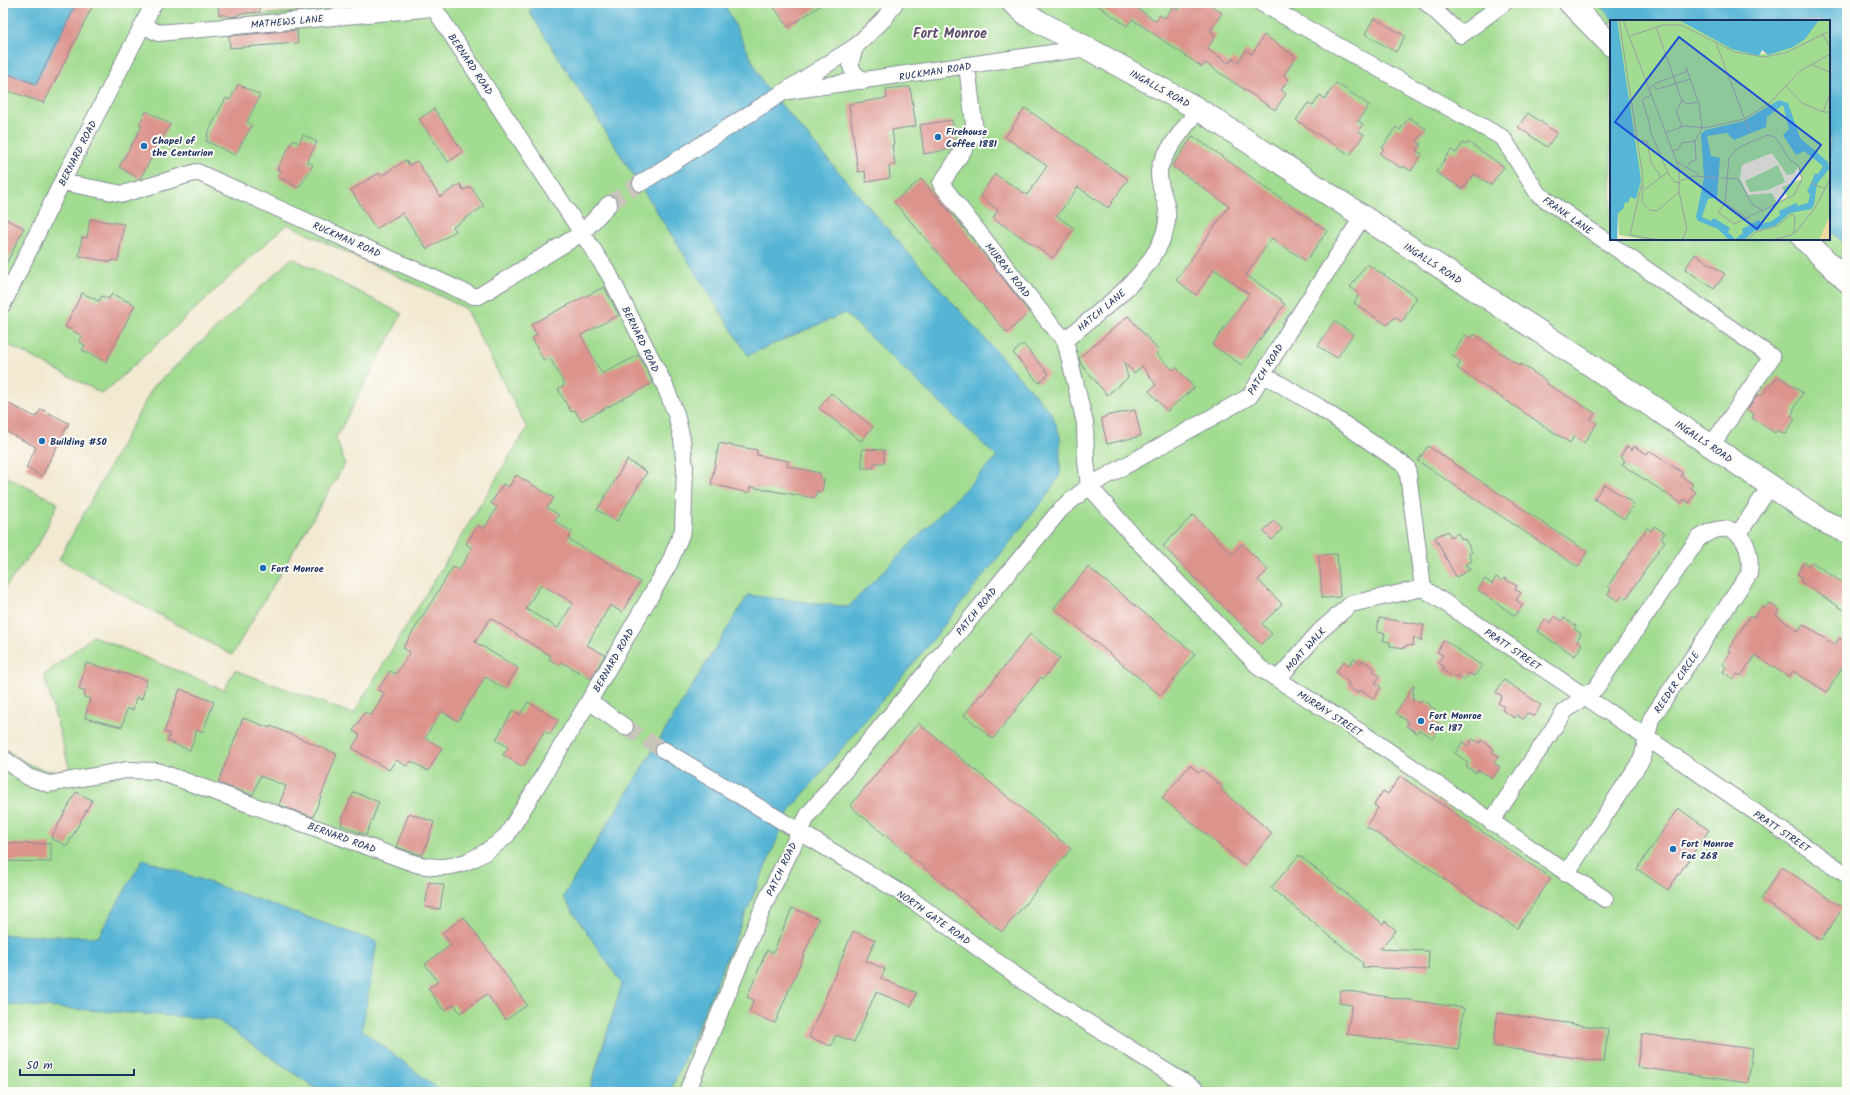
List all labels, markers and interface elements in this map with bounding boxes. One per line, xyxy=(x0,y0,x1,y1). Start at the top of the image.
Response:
street label: MATHEWS LANE xyxy=(250,11,325,33)
inset map xyxy=(1610,20,1830,240)
district label: Fort Monroe xyxy=(913,23,987,45)
street label: BERNARD ROAD xyxy=(443,30,497,99)
street label: RUCKMAN ROAD xyxy=(898,58,973,86)
street label: INGALLS ROAD xyxy=(1126,66,1193,112)
street label: BERNARD ROAD xyxy=(54,117,102,189)
place label: Firehouse Coffee 1881 xyxy=(946,124,997,152)
marker: Firehouse Coffee 1881 xyxy=(933,132,943,142)
place label: Chapel of the Centurion xyxy=(152,133,214,161)
marker: Chapel of the Centurion xyxy=(139,141,149,151)
street label: FRANK LANE xyxy=(1539,193,1597,240)
street label: RUCKMAN ROAD xyxy=(310,218,384,262)
street label: INGALLS ROAD xyxy=(1400,239,1465,289)
street label: MURRAY ROAD xyxy=(981,240,1034,302)
street label: HATCH LANE xyxy=(1074,285,1130,336)
street label: BERNARD ROAD xyxy=(617,304,663,376)
street label: PATCH ROAD xyxy=(1244,340,1288,398)
street label: INGALLS ROAD xyxy=(1671,417,1736,467)
place label: Building #50 xyxy=(50,434,107,450)
marker: Building #50 xyxy=(37,436,47,446)
place label: Fort Monroe xyxy=(271,561,324,577)
marker: Fort Monroe xyxy=(258,563,268,573)
street label: PATCH ROAD xyxy=(952,584,1002,639)
street label: MOAT WALK xyxy=(1281,624,1330,675)
street label: BERNARD ROAD xyxy=(589,625,639,696)
street label: PRATT STREET xyxy=(1481,625,1545,676)
street label: REEDER CIRCLE xyxy=(1650,647,1704,717)
street label: MURRAY STREET xyxy=(1294,687,1367,742)
place label: Fort Monroe Fac 187 xyxy=(1429,708,1482,736)
marker: Fort Monroe Fac 187 xyxy=(1416,716,1426,726)
street label: PRATT STREET xyxy=(1750,807,1814,858)
street label: BERNARD ROAD xyxy=(305,818,379,858)
place label: Fort Monroe Fac 268 xyxy=(1681,836,1734,864)
street label: PATCH ROAD xyxy=(762,839,802,899)
marker: Fort Monroe Fac 268 xyxy=(1668,844,1678,854)
street label: NORTH GATE ROAD xyxy=(893,886,974,950)
scale bar xyxy=(20,1051,134,1077)
text: 50 m xyxy=(26,1056,53,1075)

